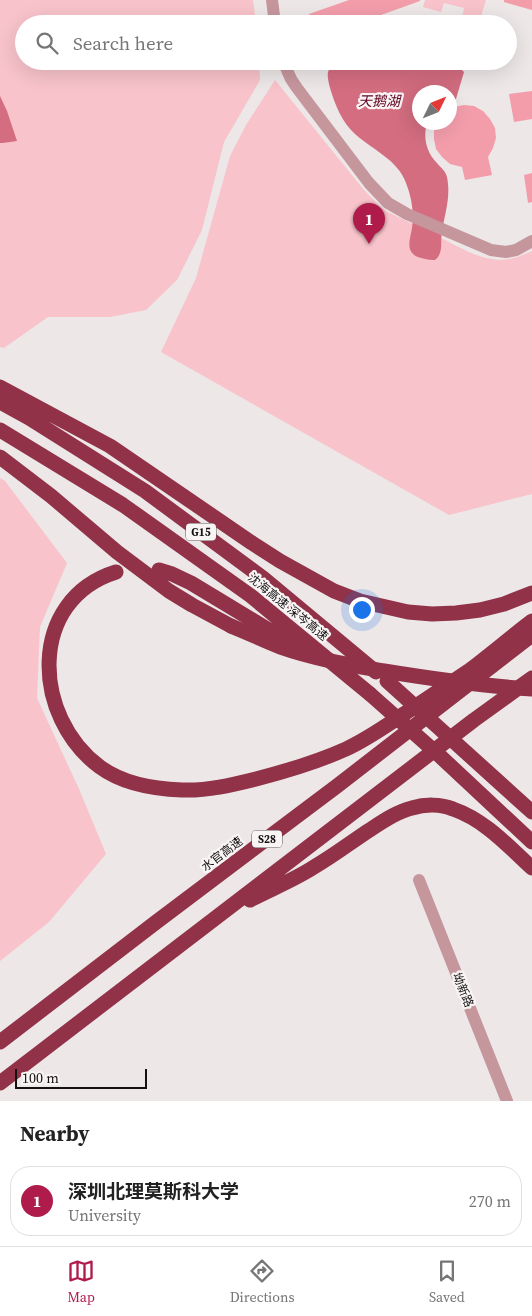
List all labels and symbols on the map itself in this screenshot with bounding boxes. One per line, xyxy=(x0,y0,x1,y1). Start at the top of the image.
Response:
north arrow xyxy=(412,85,457,130)
water label: 天鹅湖 xyxy=(358,91,402,111)
pin: 1 xyxy=(353,203,385,244)
road number: G15 xyxy=(186,524,216,540)
street label: 沈海高速 深岑高速 xyxy=(245,570,331,644)
your location xyxy=(349,597,375,623)
road number: S28 xyxy=(252,831,282,848)
street label: 水官高速 xyxy=(198,833,246,875)
street label: 坳新路 xyxy=(449,970,477,1010)
scale bar xyxy=(15,1066,148,1089)

